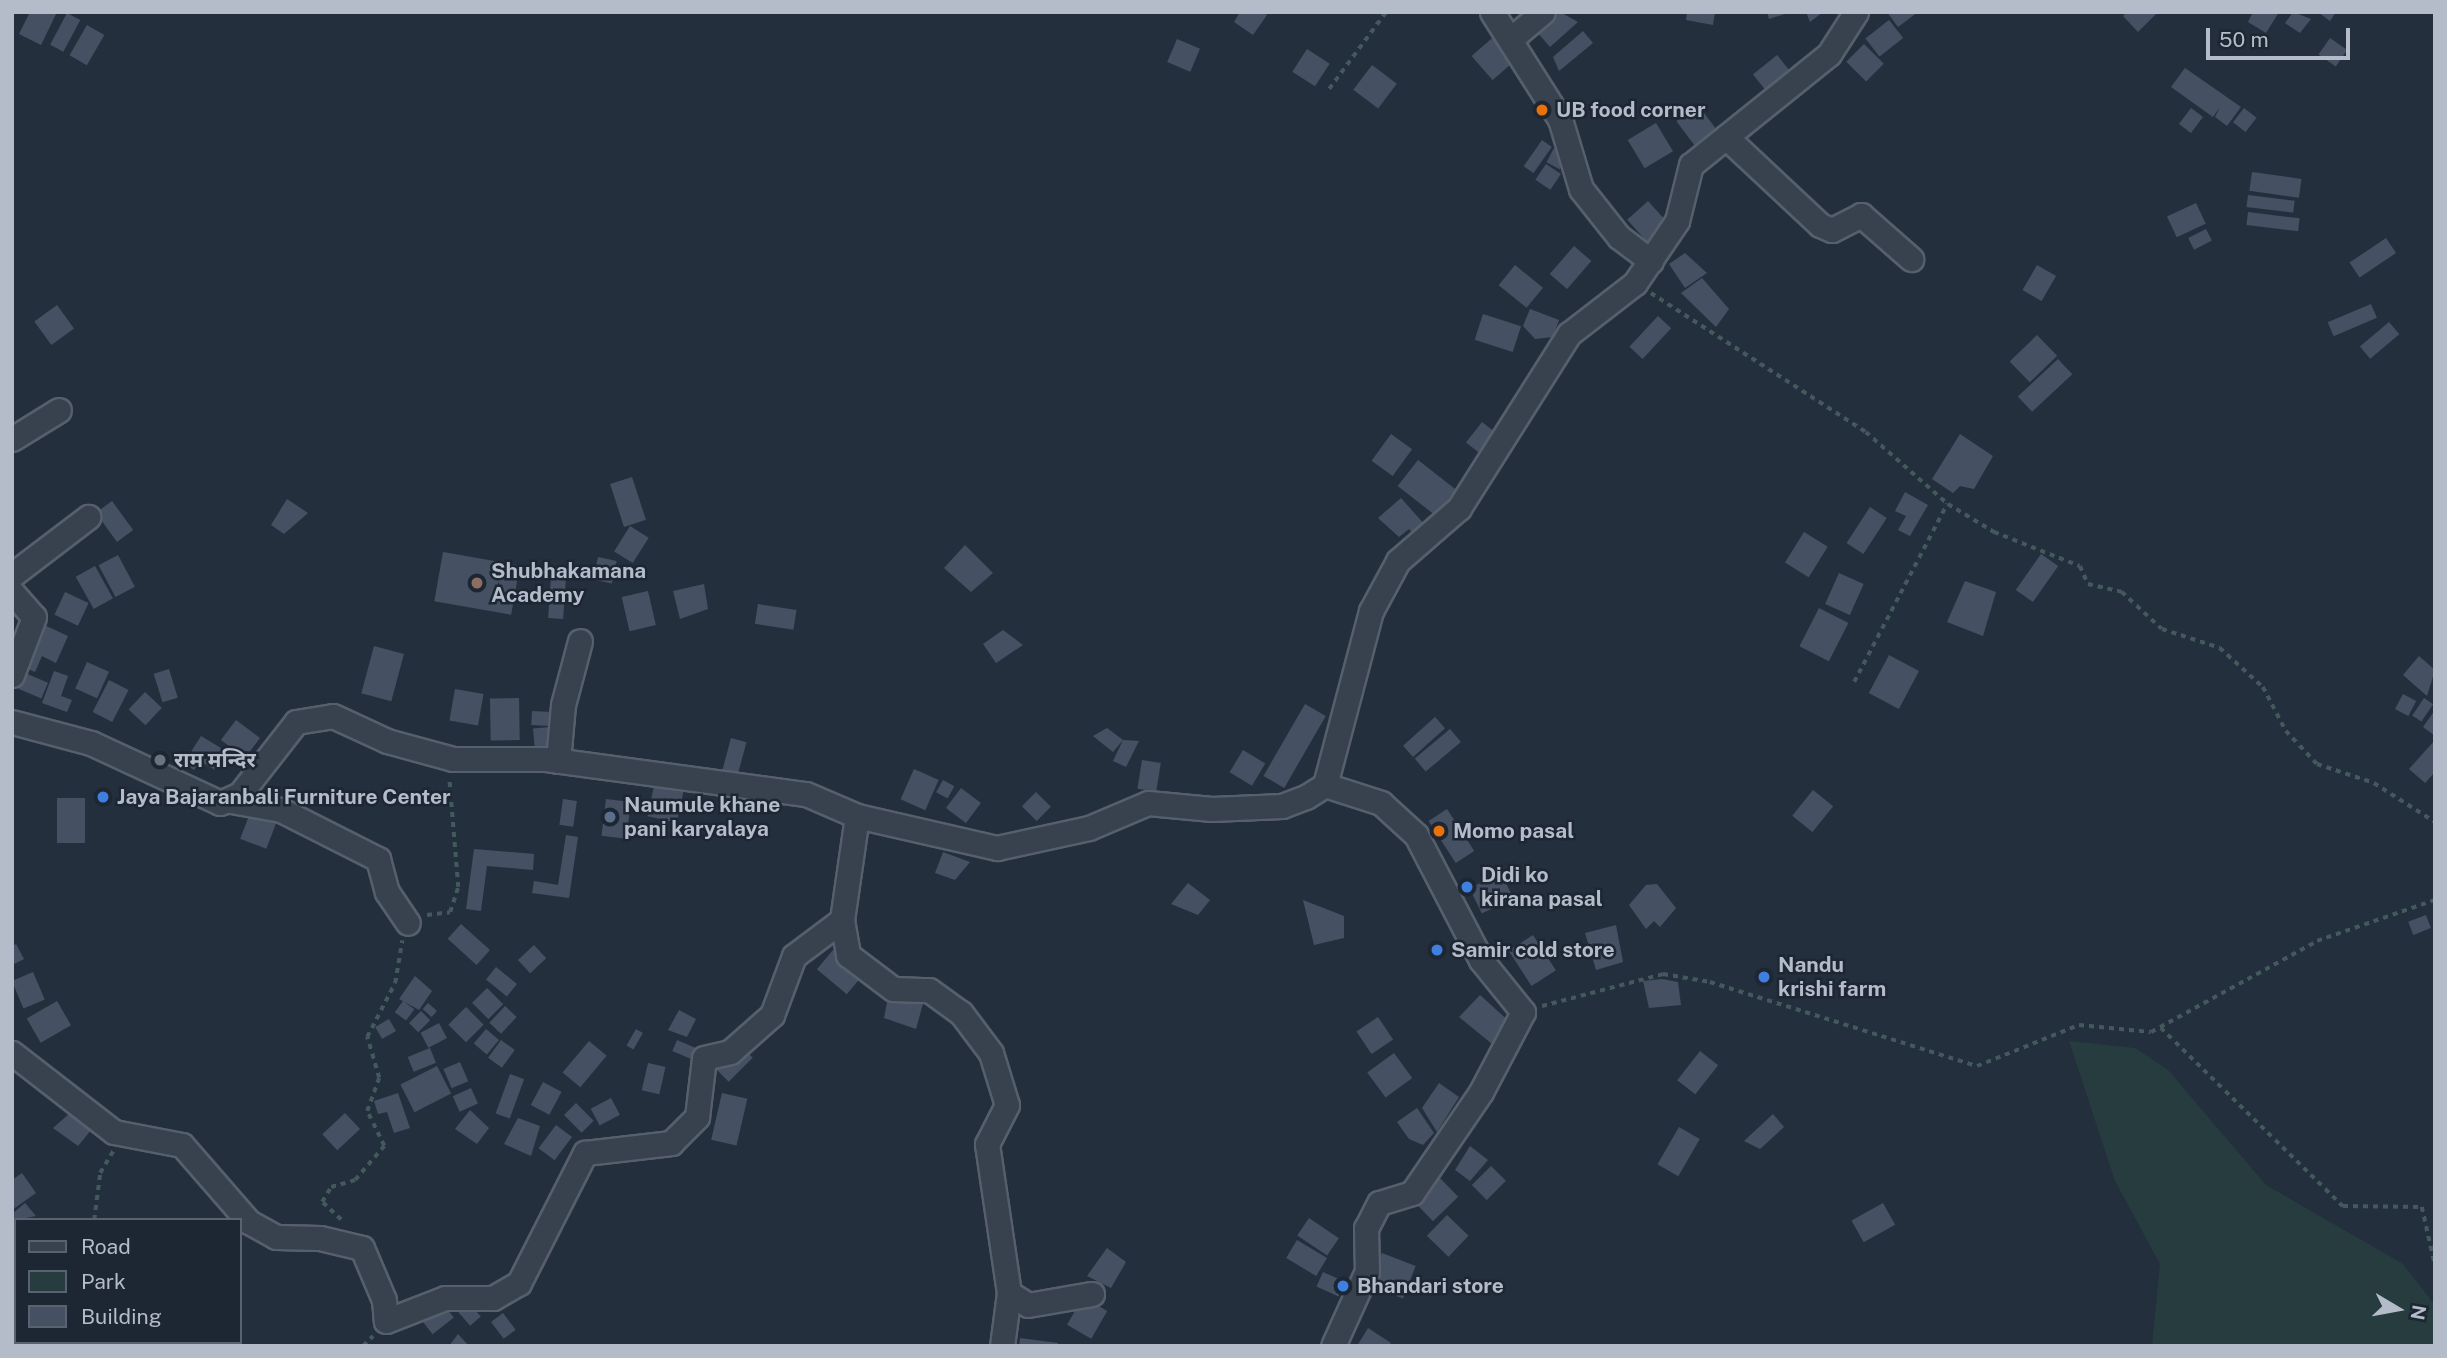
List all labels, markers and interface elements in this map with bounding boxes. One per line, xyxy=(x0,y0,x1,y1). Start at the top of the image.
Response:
scale bar xyxy=(2209,14,2352,58)
text: 50 m xyxy=(2219,27,2269,52)
place label: UB food corner xyxy=(1556,97,1706,123)
marker: UB food corner xyxy=(1534,102,1550,118)
place label: Shubhakamana Academy xyxy=(491,558,646,608)
marker: Shubhakamana Academy xyxy=(469,575,485,591)
place label: राम मन्दिर xyxy=(174,747,256,773)
marker: राम मन्दिर xyxy=(152,752,168,768)
place label: Jaya Bajaranbali Furniture Center xyxy=(117,784,451,810)
marker: Jaya Bajaranbali Furniture Center xyxy=(95,789,111,805)
place label: Naumule khane pani karyalaya xyxy=(624,792,780,842)
marker: Naumule khane pani karyalaya xyxy=(602,809,618,825)
place label: Momo pasal xyxy=(1453,818,1574,844)
marker: Momo pasal xyxy=(1431,823,1447,839)
place label: Didi ko kirana pasal xyxy=(1481,862,1603,912)
marker: Didi ko kirana pasal xyxy=(1459,879,1475,895)
place label: Samir cold store xyxy=(1451,937,1615,963)
marker: Samir cold store xyxy=(1429,942,1445,958)
place label: Nandu krishi farm xyxy=(1778,952,1886,1002)
marker: Nandu krishi farm xyxy=(1756,969,1772,985)
legend xyxy=(14,1218,242,1344)
text: Road xyxy=(81,1234,131,1259)
text: Park xyxy=(81,1269,126,1294)
place label: Bhandari store xyxy=(1357,1273,1504,1299)
north arrow xyxy=(2363,1274,2433,1344)
marker: Bhandari store xyxy=(1335,1278,1351,1294)
text: N xyxy=(2407,1303,2431,1322)
text: Building xyxy=(81,1304,162,1329)

